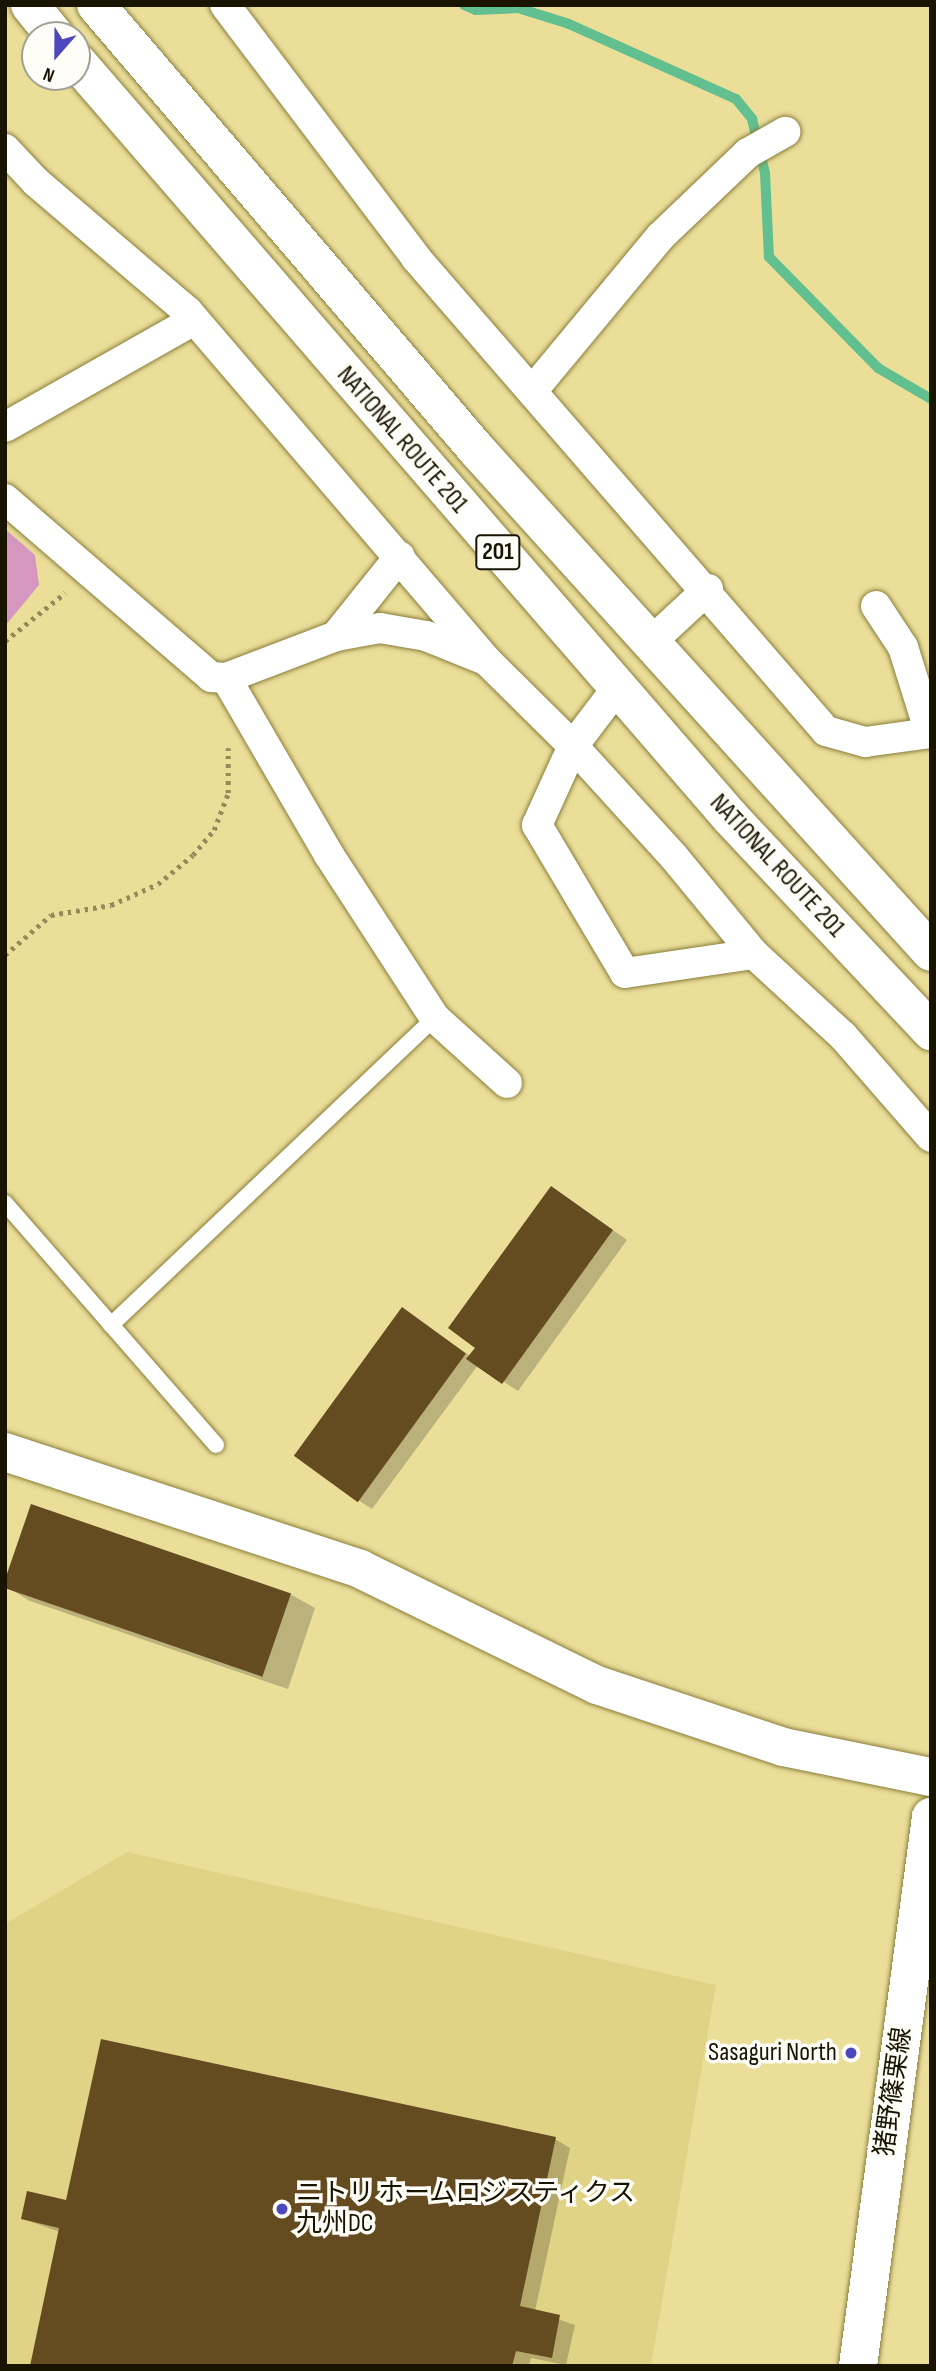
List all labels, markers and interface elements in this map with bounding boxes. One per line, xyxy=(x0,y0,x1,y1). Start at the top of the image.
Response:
north arrow xyxy=(21,21,91,91)
text: N xyxy=(40,62,58,87)
street label: NATIONAL ROUTE 201 xyxy=(330,360,474,520)
road number: 201 xyxy=(475,532,521,572)
street label: NATIONAL ROUTE 201 xyxy=(703,788,851,944)
street label: 猪野篠栗線 xyxy=(870,2025,918,2159)
place label: Sasaguri North xyxy=(708,2037,837,2069)
marker: Sasaguri North xyxy=(843,2045,859,2061)
place label: ニトリ ホームロジスティクス 九州DC xyxy=(296,2178,638,2240)
marker: ニトリ ホームロジスティクス 九州DC xyxy=(274,2201,290,2217)

